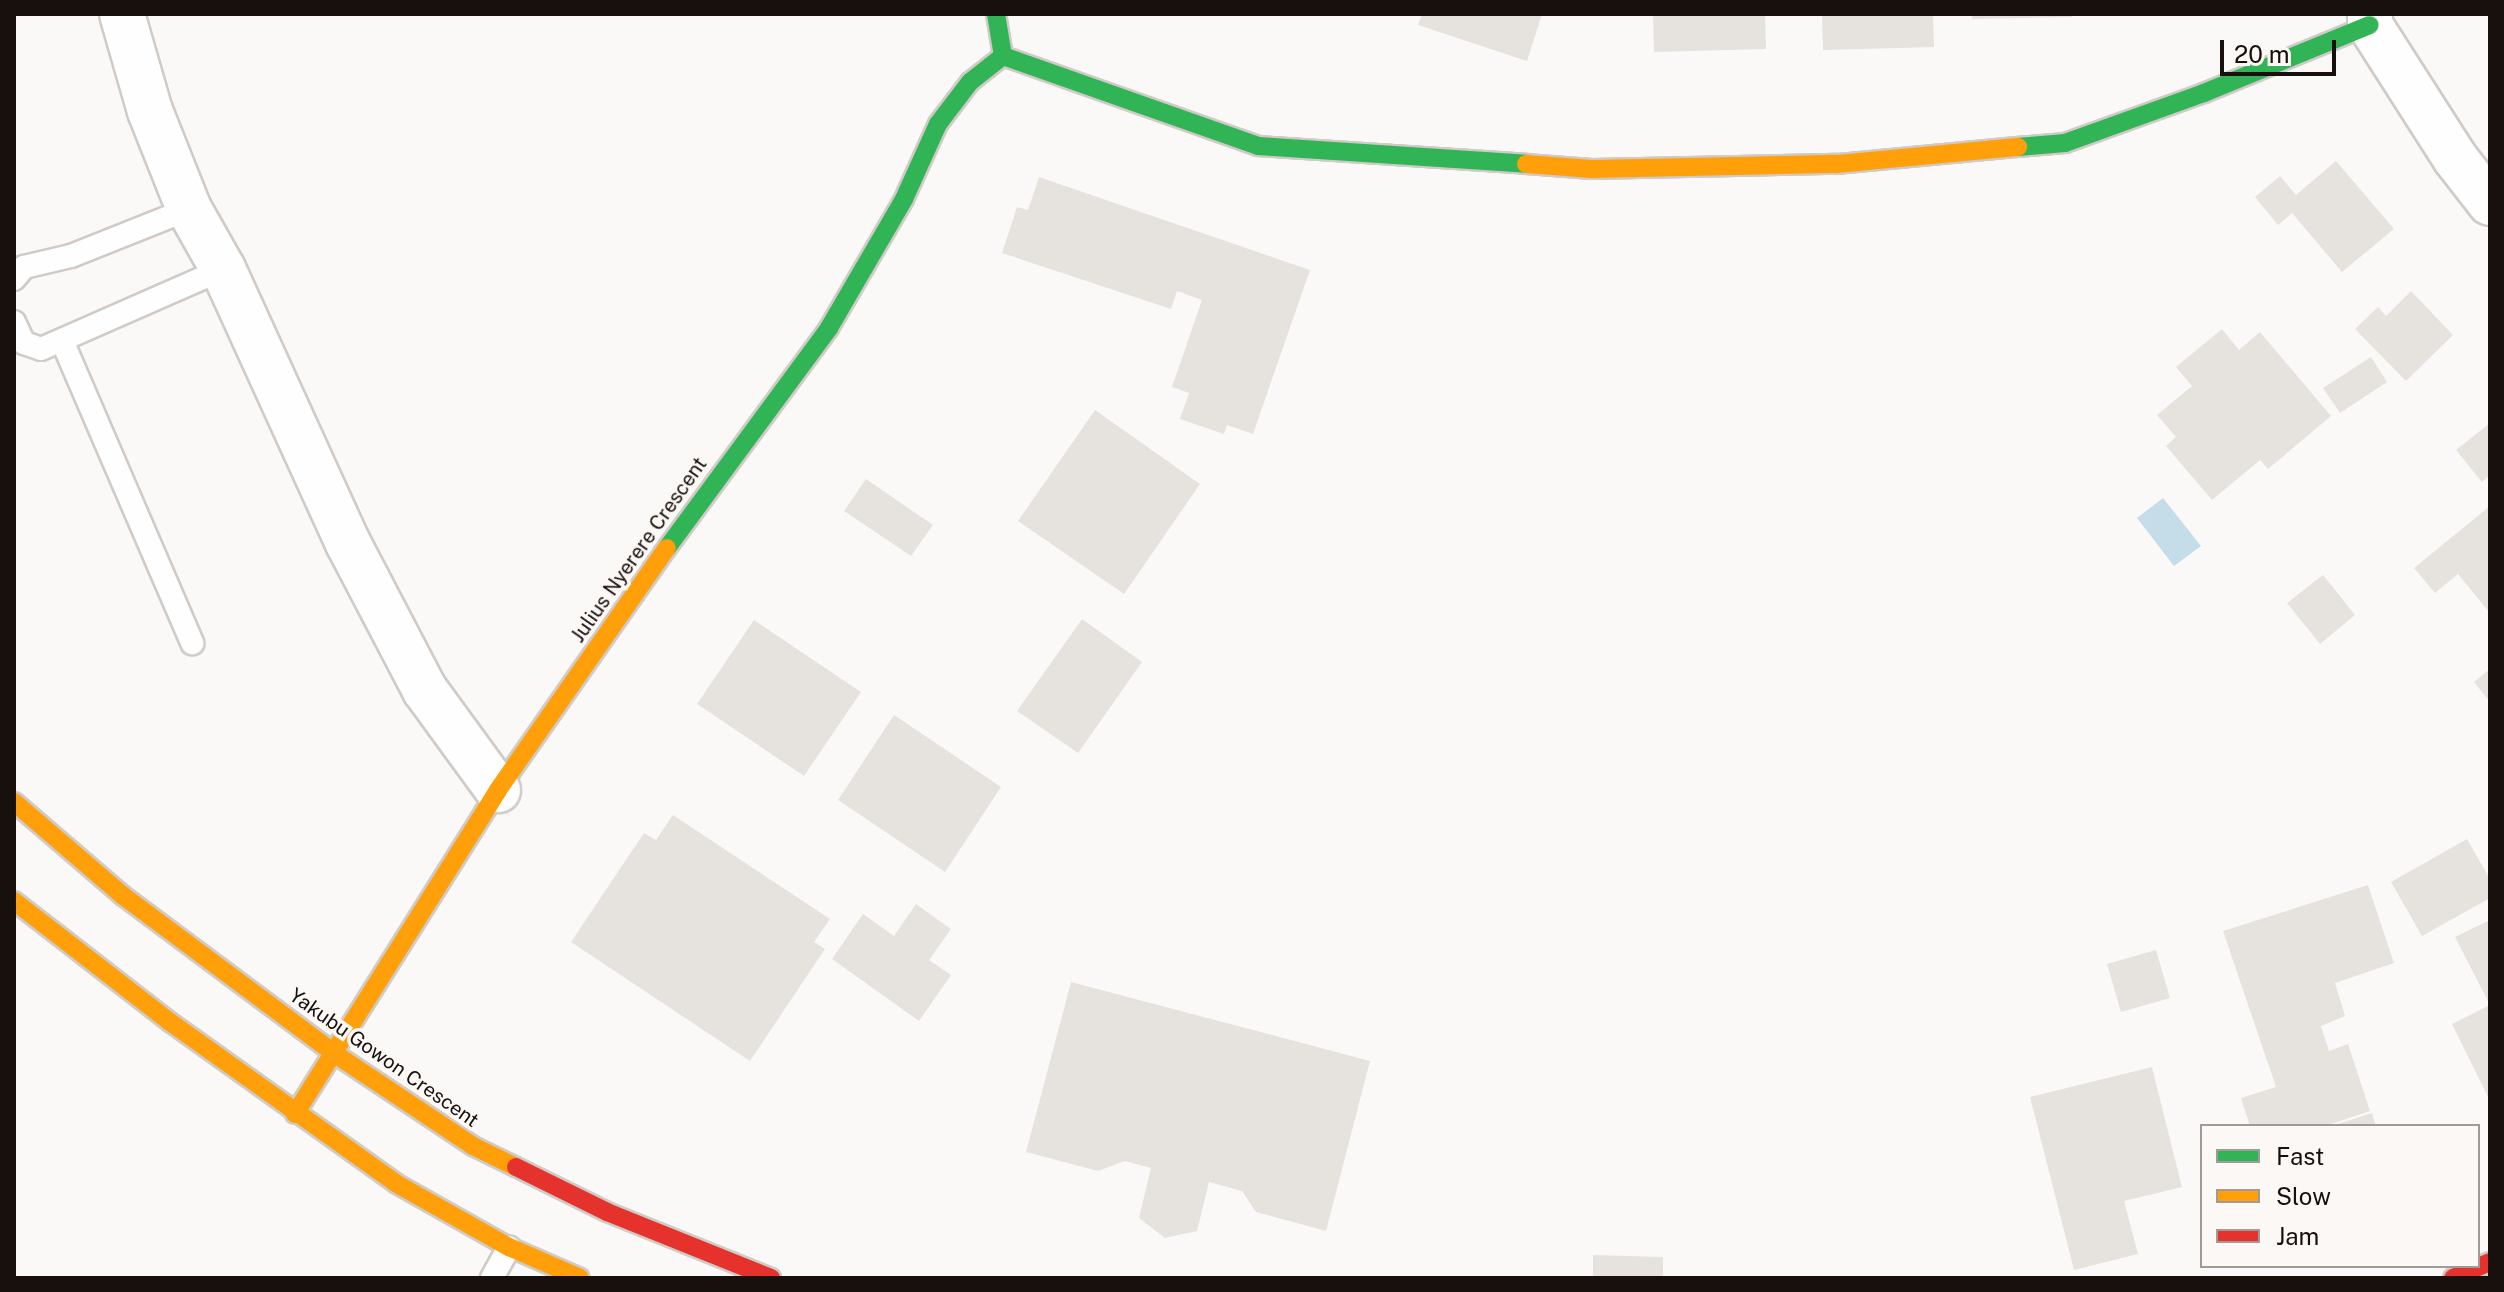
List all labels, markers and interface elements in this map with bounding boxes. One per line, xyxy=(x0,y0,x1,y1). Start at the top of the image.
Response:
scale bar xyxy=(2224,24,2340,74)
text: 20 m xyxy=(2234,40,2290,68)
street label: Julius Nyerere Crescent xyxy=(566,453,712,647)
street label: Yakubu Gowon Crescent xyxy=(285,983,483,1133)
legend xyxy=(2200,1124,2480,1268)
text: Fast xyxy=(2276,1142,2324,1170)
text: Slow xyxy=(2276,1182,2331,1210)
text: Jam xyxy=(2276,1222,2319,1250)

